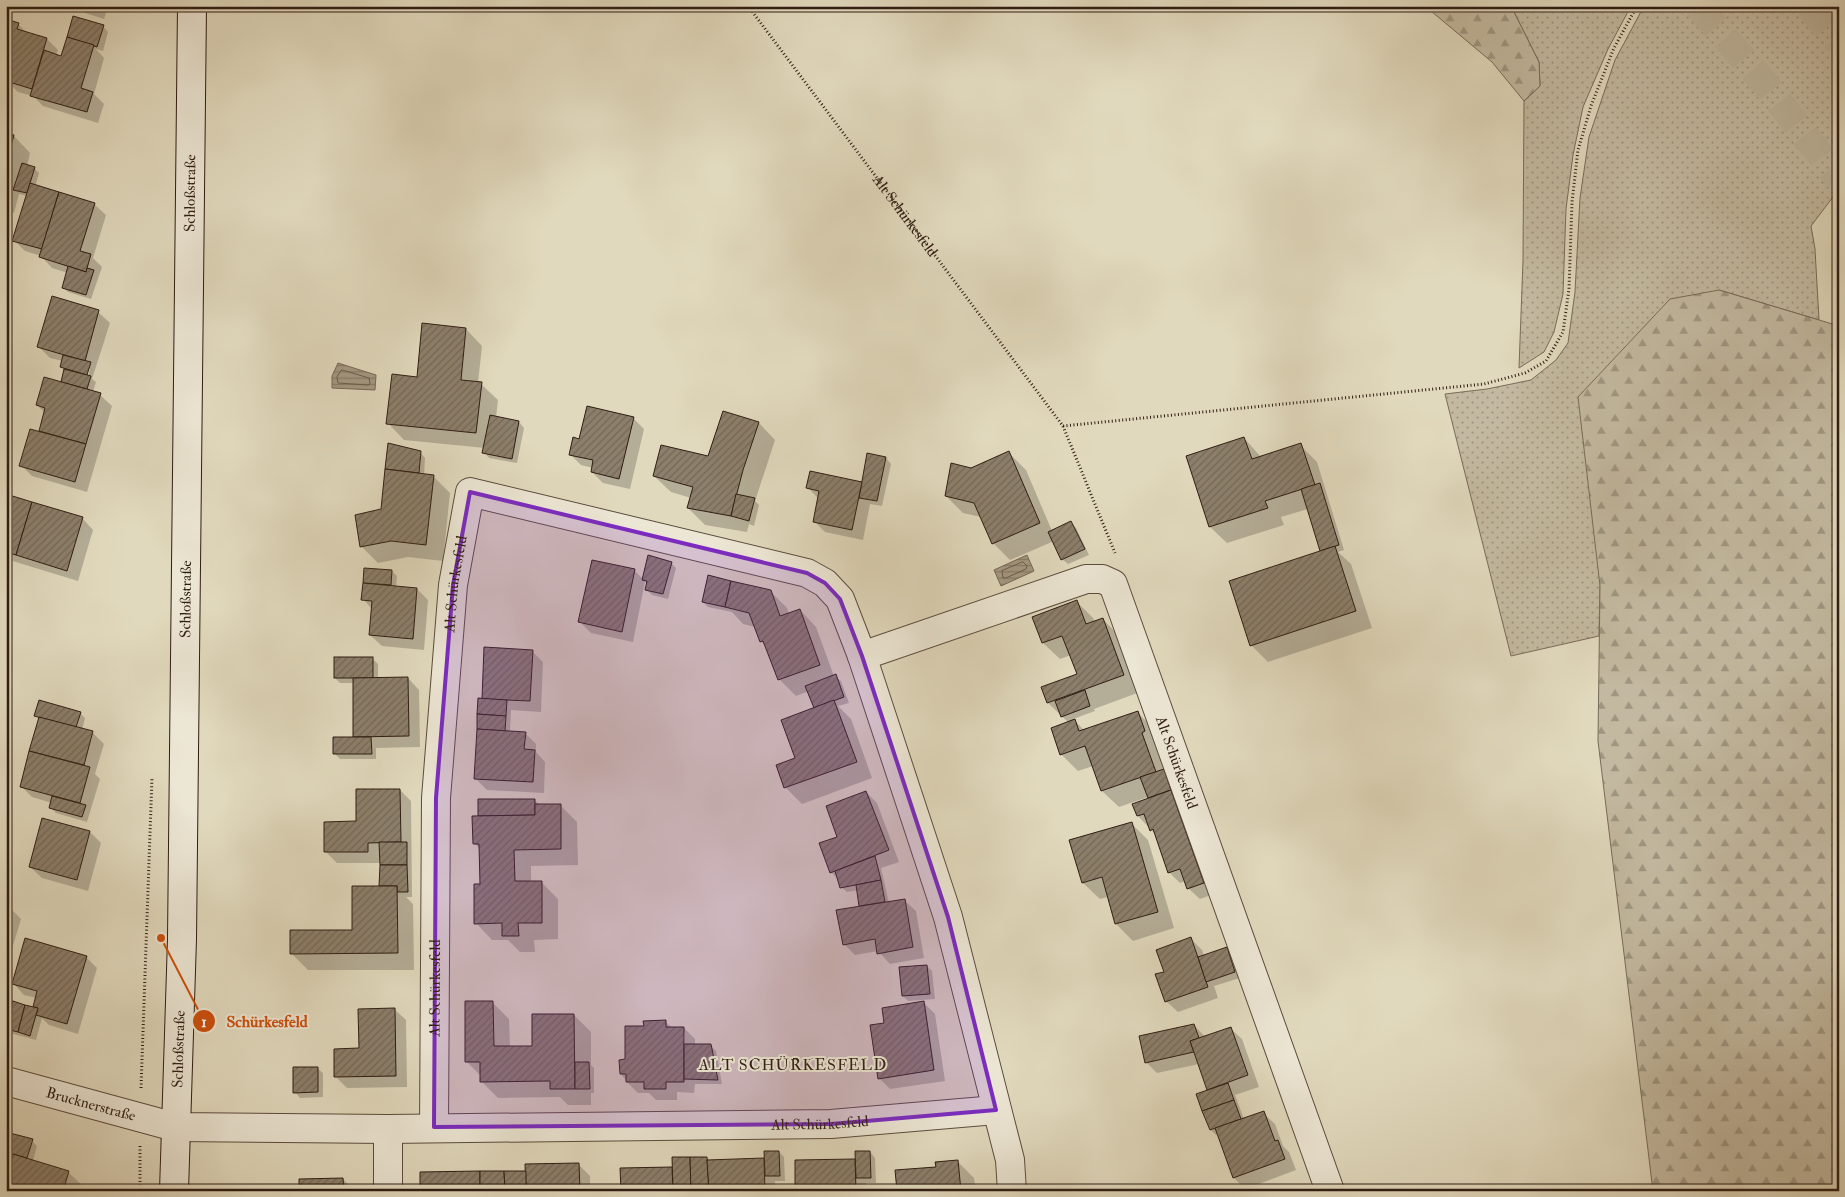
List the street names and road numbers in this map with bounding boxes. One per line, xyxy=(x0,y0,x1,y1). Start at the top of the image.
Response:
street label: Schloßstraße xyxy=(181,154,200,232)
street label: Alt Schürkesfeld xyxy=(867,170,942,261)
street label: Alt Schürkesfeld xyxy=(440,534,472,634)
street label: Schloßstraße xyxy=(176,560,196,638)
street label: Alt Schürkesfeld xyxy=(1151,713,1202,812)
street label: Alt Schürkesfeld xyxy=(426,939,445,1038)
street label: Schloßstraße xyxy=(168,1010,190,1088)
street label: Brucknerstraße xyxy=(44,1083,138,1126)
street label: Alt Schürkesfeld xyxy=(770,1112,870,1135)

